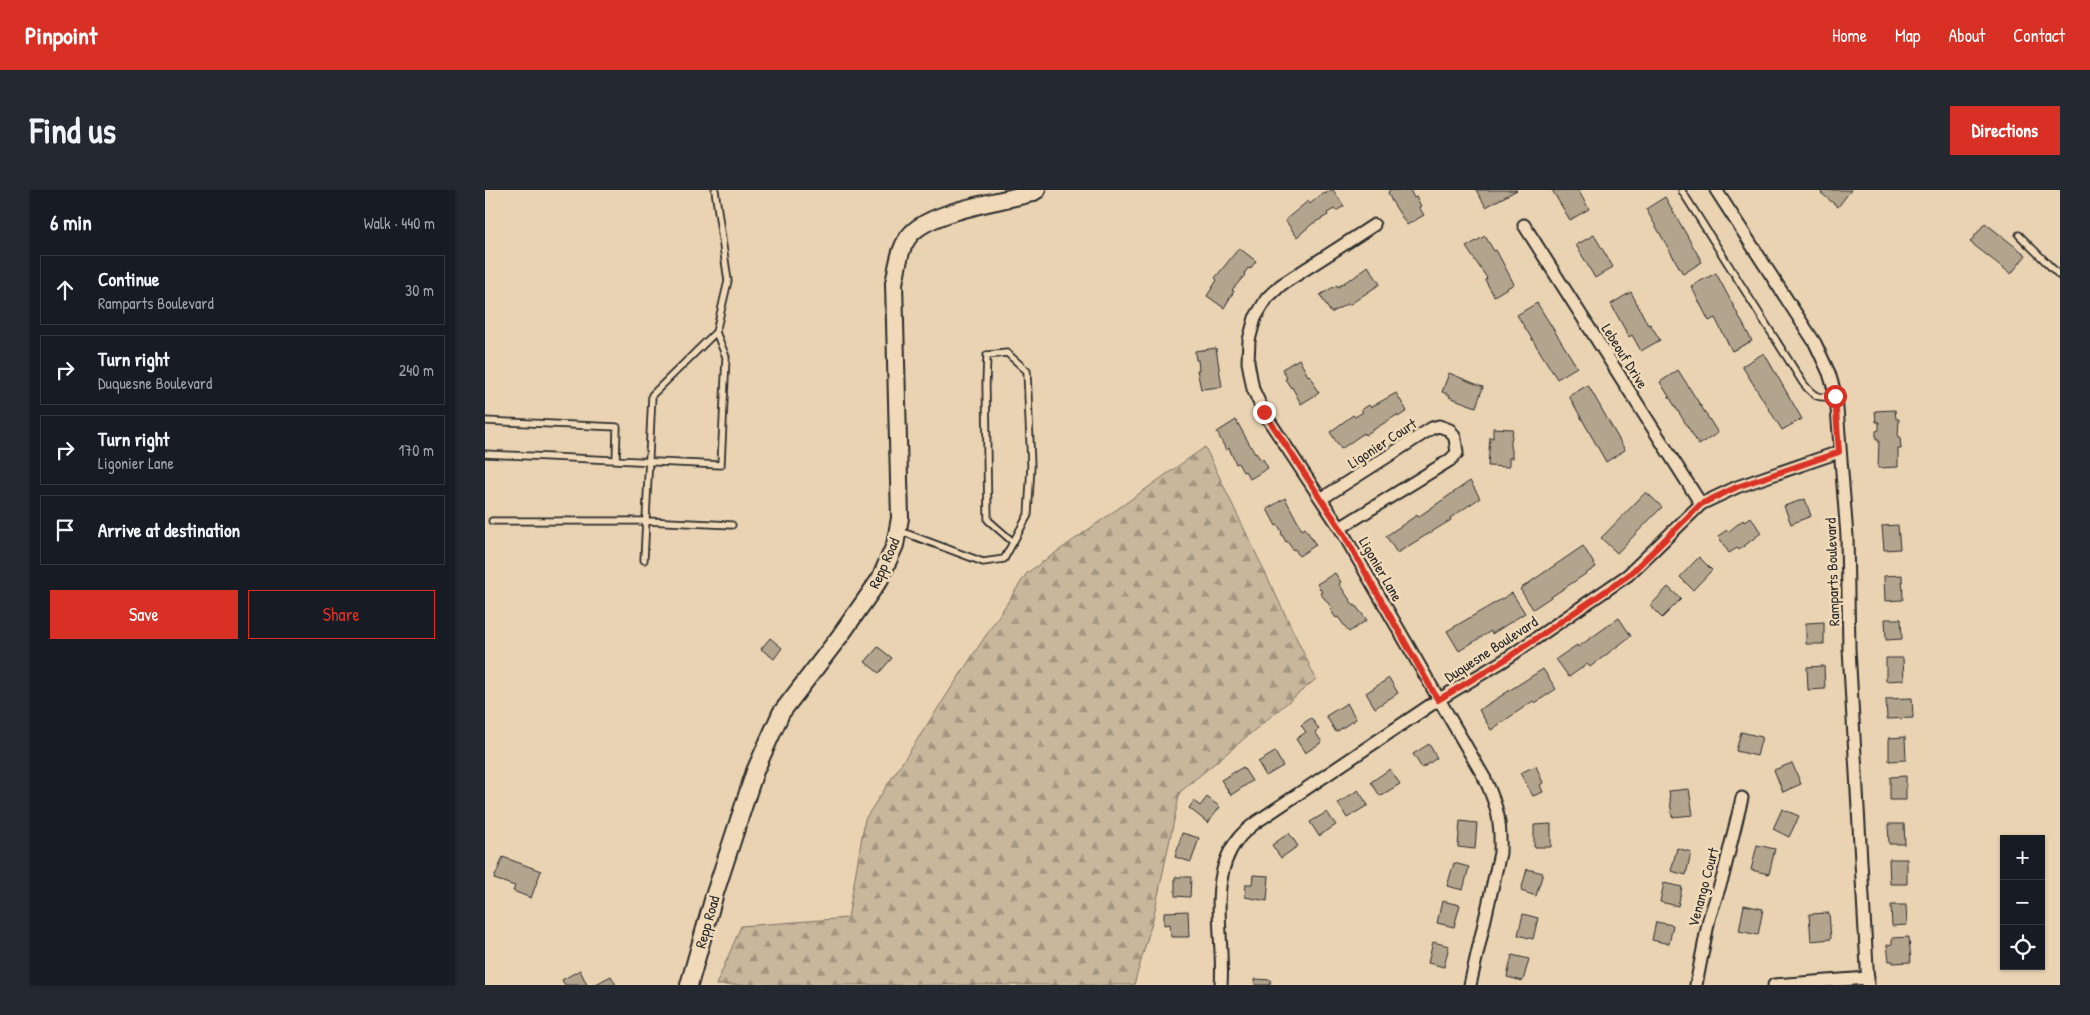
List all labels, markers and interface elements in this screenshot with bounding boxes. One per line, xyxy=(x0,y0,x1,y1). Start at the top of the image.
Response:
text: Pinpoint xyxy=(25,19,97,51)
text: Home xyxy=(1832,23,1867,48)
text: Map xyxy=(1895,23,1920,48)
text: About xyxy=(1948,23,1985,48)
text: Contact xyxy=(2013,23,2065,48)
button: Directions xyxy=(1950,106,2060,155)
text: Find us xyxy=(30,107,116,154)
text: 6 min xyxy=(50,208,92,237)
text: Walk · 440 m xyxy=(364,212,435,234)
text: Continue xyxy=(98,266,159,292)
icon: ahead xyxy=(51,276,79,304)
text: 30 m xyxy=(405,279,434,301)
text: Ramparts Boulevard xyxy=(98,292,214,314)
street label: Lebeouf Drive xyxy=(1597,320,1653,392)
text: Turn right xyxy=(98,346,169,372)
icon: right xyxy=(51,356,79,384)
text: 240 m xyxy=(399,359,434,381)
text: Duquesne Boulevard xyxy=(98,372,212,394)
route start xyxy=(1824,385,1847,408)
route end xyxy=(1253,401,1276,424)
street label: Ligonier Court xyxy=(1343,412,1421,473)
text: Turn right xyxy=(98,426,169,452)
icon: right xyxy=(51,436,79,464)
text: 170 m xyxy=(399,439,434,461)
text: Ligonier Lane xyxy=(98,452,174,474)
icon: arrive xyxy=(51,516,79,544)
text: Arrive at destination xyxy=(98,517,240,543)
street label: Ramparts Boulevard xyxy=(1820,517,1844,627)
street label: Ligonier Lane xyxy=(1354,533,1408,605)
street label: Repp Road xyxy=(863,534,905,592)
button: Save xyxy=(50,590,238,639)
button: Share xyxy=(248,590,435,639)
street label: Duquesne Boulevard xyxy=(1440,611,1542,687)
map controls xyxy=(2000,835,2045,970)
button: + xyxy=(2000,835,2045,880)
street label: Venango Court xyxy=(1682,844,1724,929)
button: − xyxy=(2000,880,2045,925)
street label: Repp Road xyxy=(690,893,725,951)
button: locate xyxy=(2000,925,2045,970)

